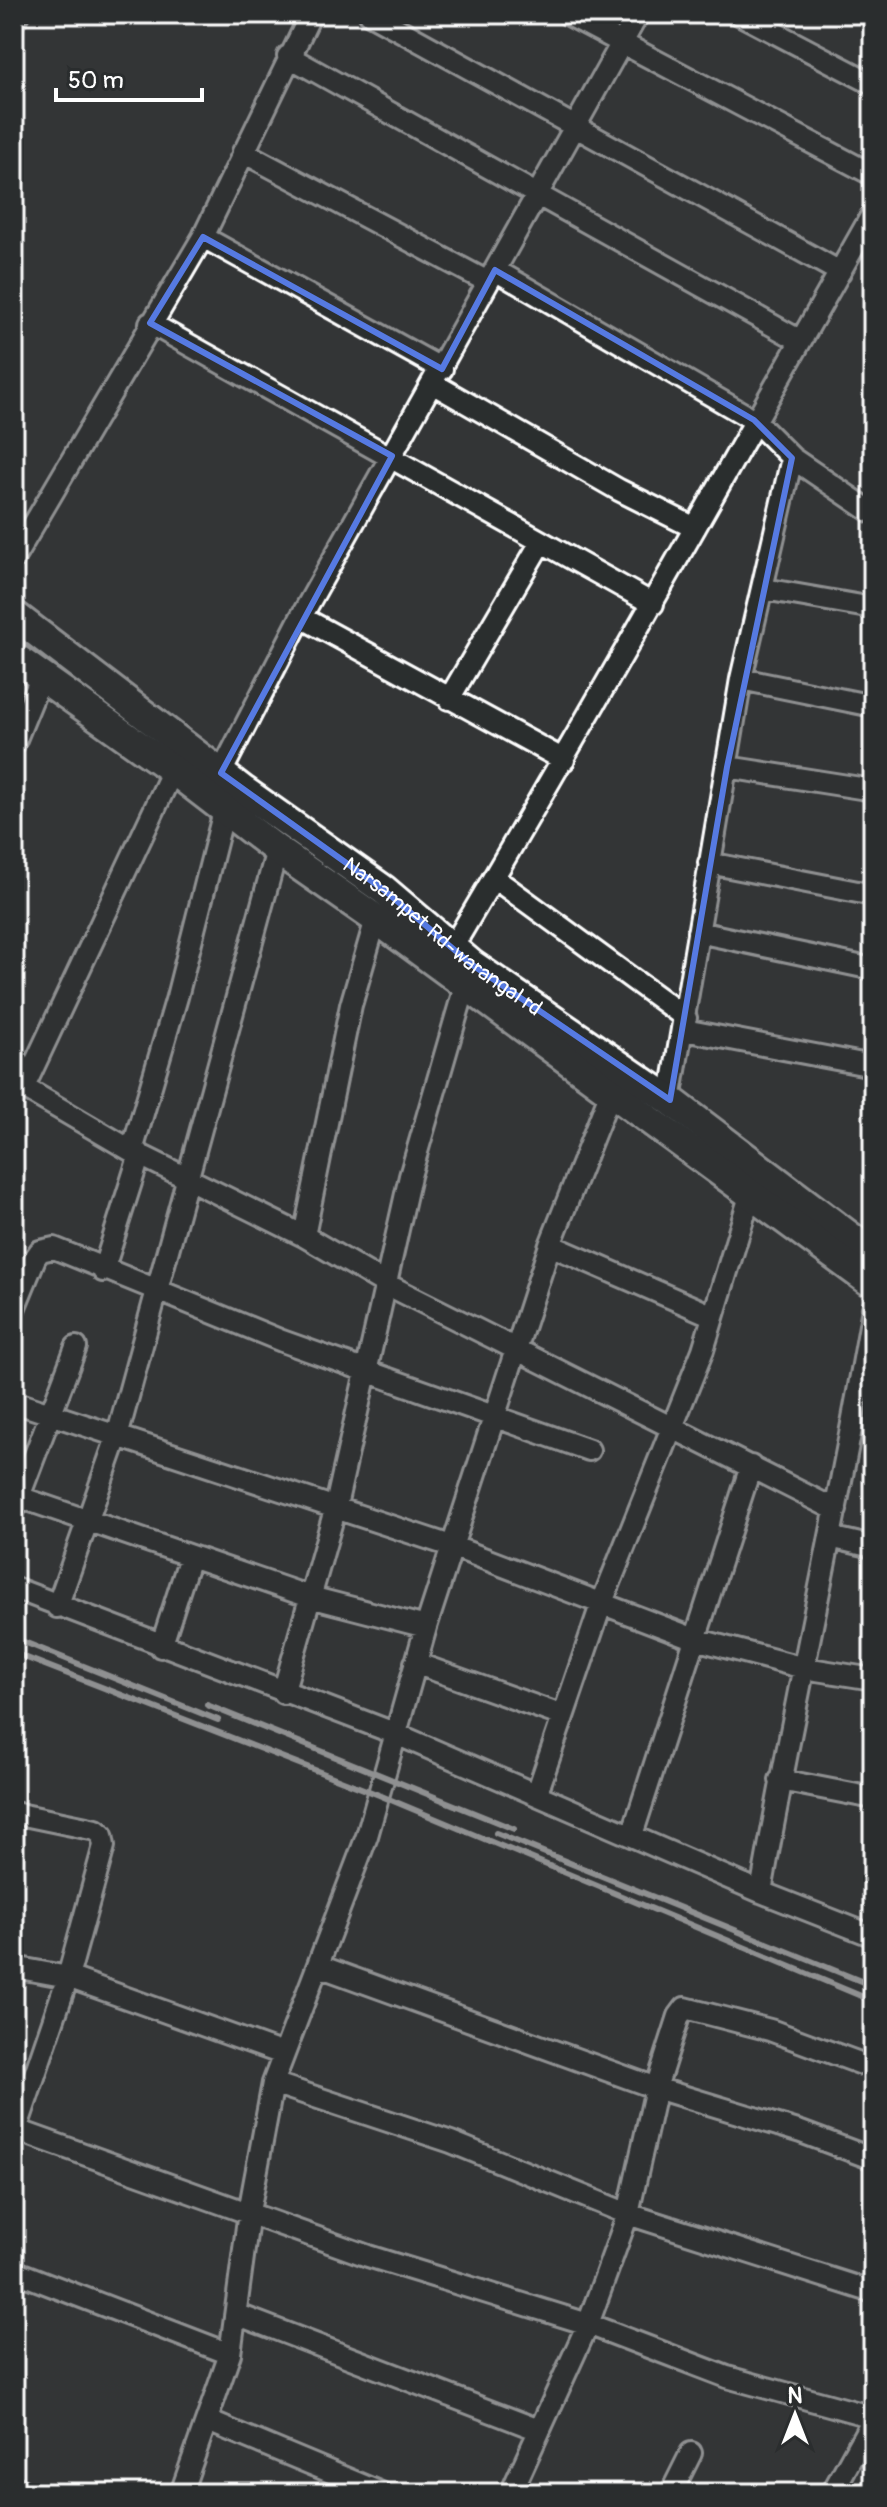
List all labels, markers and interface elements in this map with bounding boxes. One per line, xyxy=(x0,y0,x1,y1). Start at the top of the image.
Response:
scale bar xyxy=(56,52,202,102)
text: 50 m xyxy=(68,66,124,95)
street label: Narsampet Rd-warangal rd xyxy=(337,851,548,1022)
north arrow xyxy=(755,2375,835,2455)
text: N xyxy=(788,2382,803,2410)

